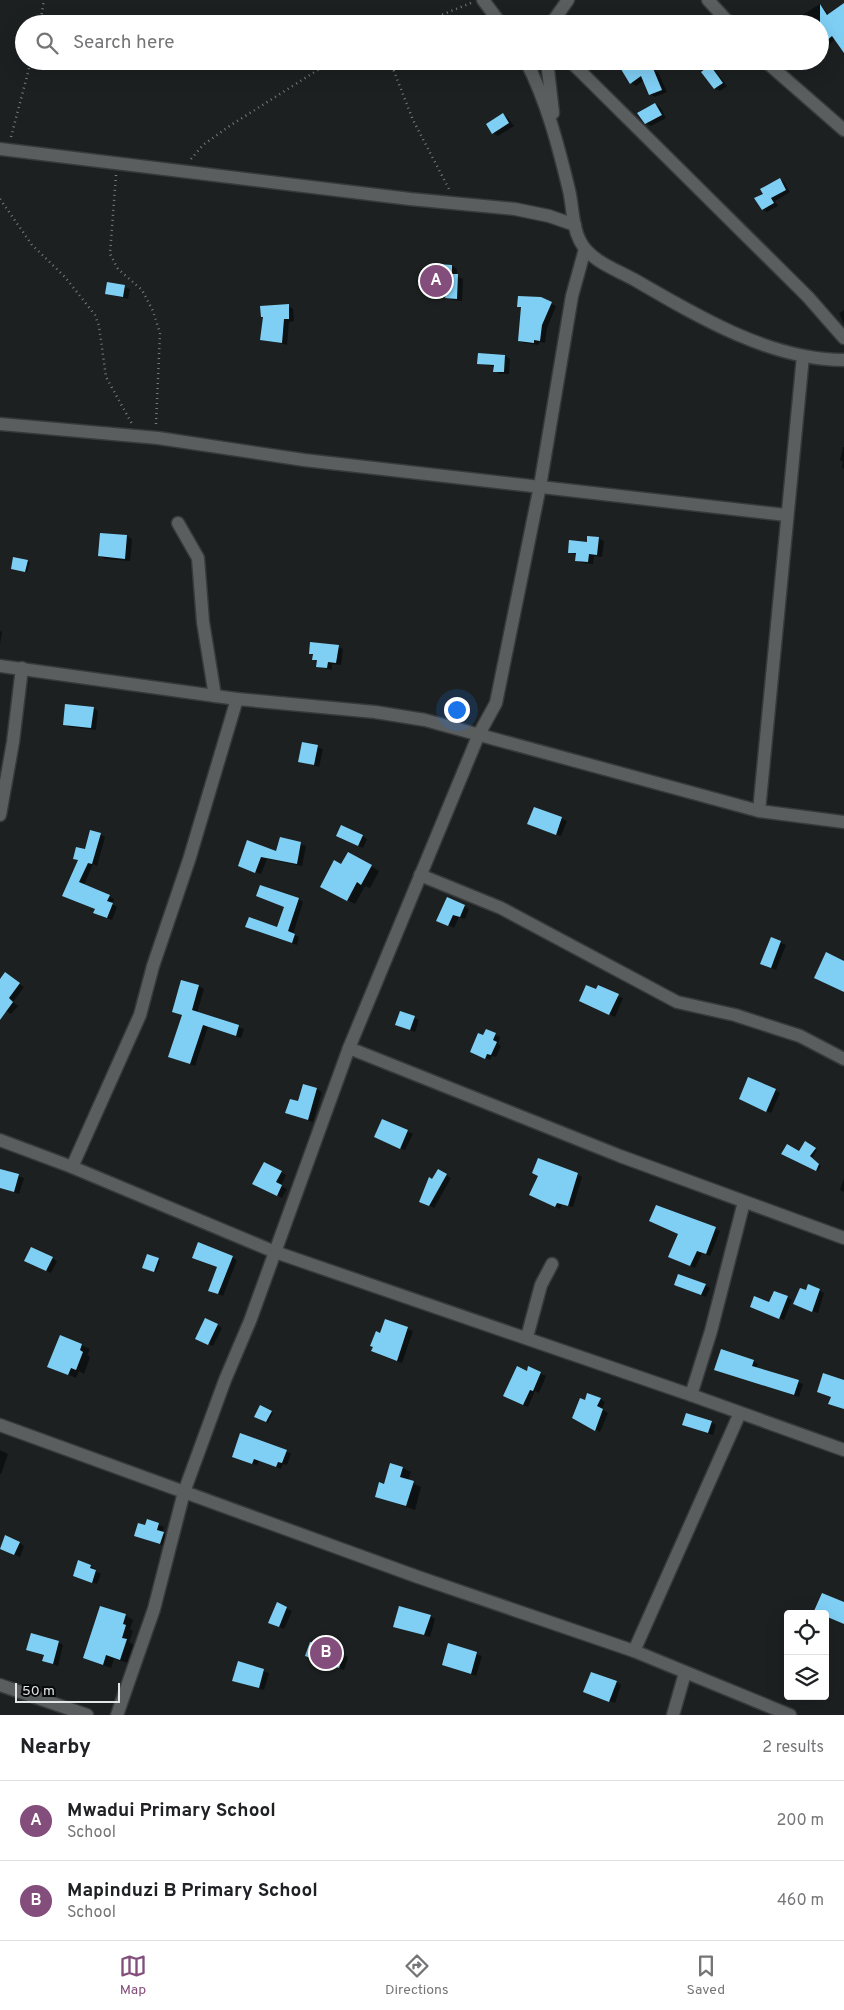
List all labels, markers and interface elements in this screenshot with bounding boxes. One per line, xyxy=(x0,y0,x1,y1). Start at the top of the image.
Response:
search box xyxy=(15,15,829,70)
icon: search xyxy=(33,29,61,57)
text: Search here xyxy=(73,31,175,55)
pin: A xyxy=(420,262,452,300)
your location xyxy=(444,697,470,723)
map controls xyxy=(784,1610,829,1700)
button: locate xyxy=(784,1610,829,1655)
pin: B xyxy=(310,1634,342,1672)
button: layers xyxy=(784,1655,829,1700)
scale bar xyxy=(15,1680,120,1703)
text: 50 m xyxy=(22,1683,55,1700)
text: Nearby xyxy=(20,1734,91,1761)
text: 2 results xyxy=(762,1738,824,1758)
text: Mwadui Primary School xyxy=(67,1799,276,1823)
text: A xyxy=(30,1811,42,1831)
text: 200 m xyxy=(776,1811,824,1831)
text: School xyxy=(67,1823,116,1843)
text: Mapinduzi B Primary School xyxy=(67,1879,318,1903)
text: B xyxy=(30,1891,42,1911)
text: 460 m xyxy=(777,1891,824,1911)
text: School xyxy=(67,1903,116,1923)
tab: Map xyxy=(119,1952,147,1999)
tab: Directions xyxy=(385,1952,449,1999)
tab: Saved xyxy=(687,1952,725,1999)

